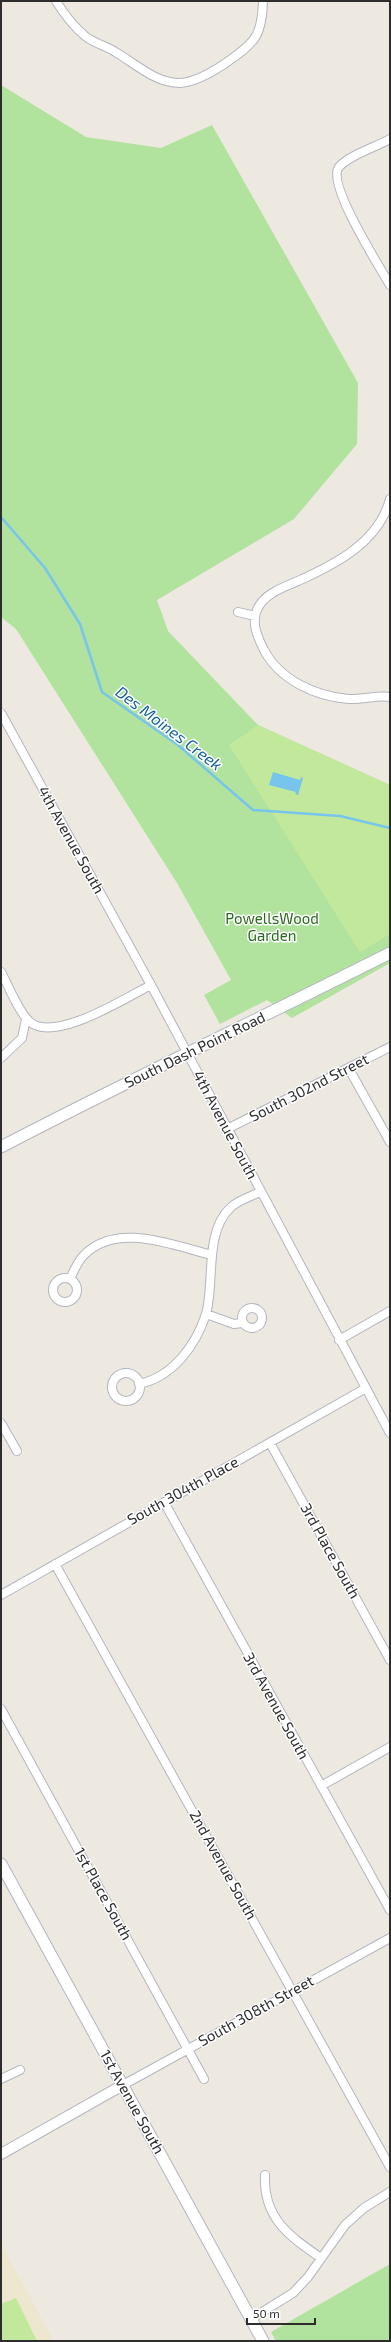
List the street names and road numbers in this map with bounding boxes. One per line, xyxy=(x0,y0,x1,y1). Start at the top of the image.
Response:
street label: 4th Avenue South xyxy=(35,783,109,896)
street label: South Dash Point Road xyxy=(121,1007,268,1091)
street label: South 302nd Street xyxy=(246,1049,371,1125)
street label: 4th Avenue South xyxy=(190,1067,262,1182)
street label: South 304th Place xyxy=(124,1452,241,1528)
street label: 3rd Place South xyxy=(297,1500,364,1601)
street label: 3rd Avenue South xyxy=(240,1649,314,1762)
street label: 2nd Avenue South xyxy=(186,1807,261,1922)
street label: 1st Place South xyxy=(71,1844,137,1943)
street label: South 308th Street xyxy=(195,1971,317,2049)
street label: 1st Avenue South xyxy=(97,2046,169,2157)

